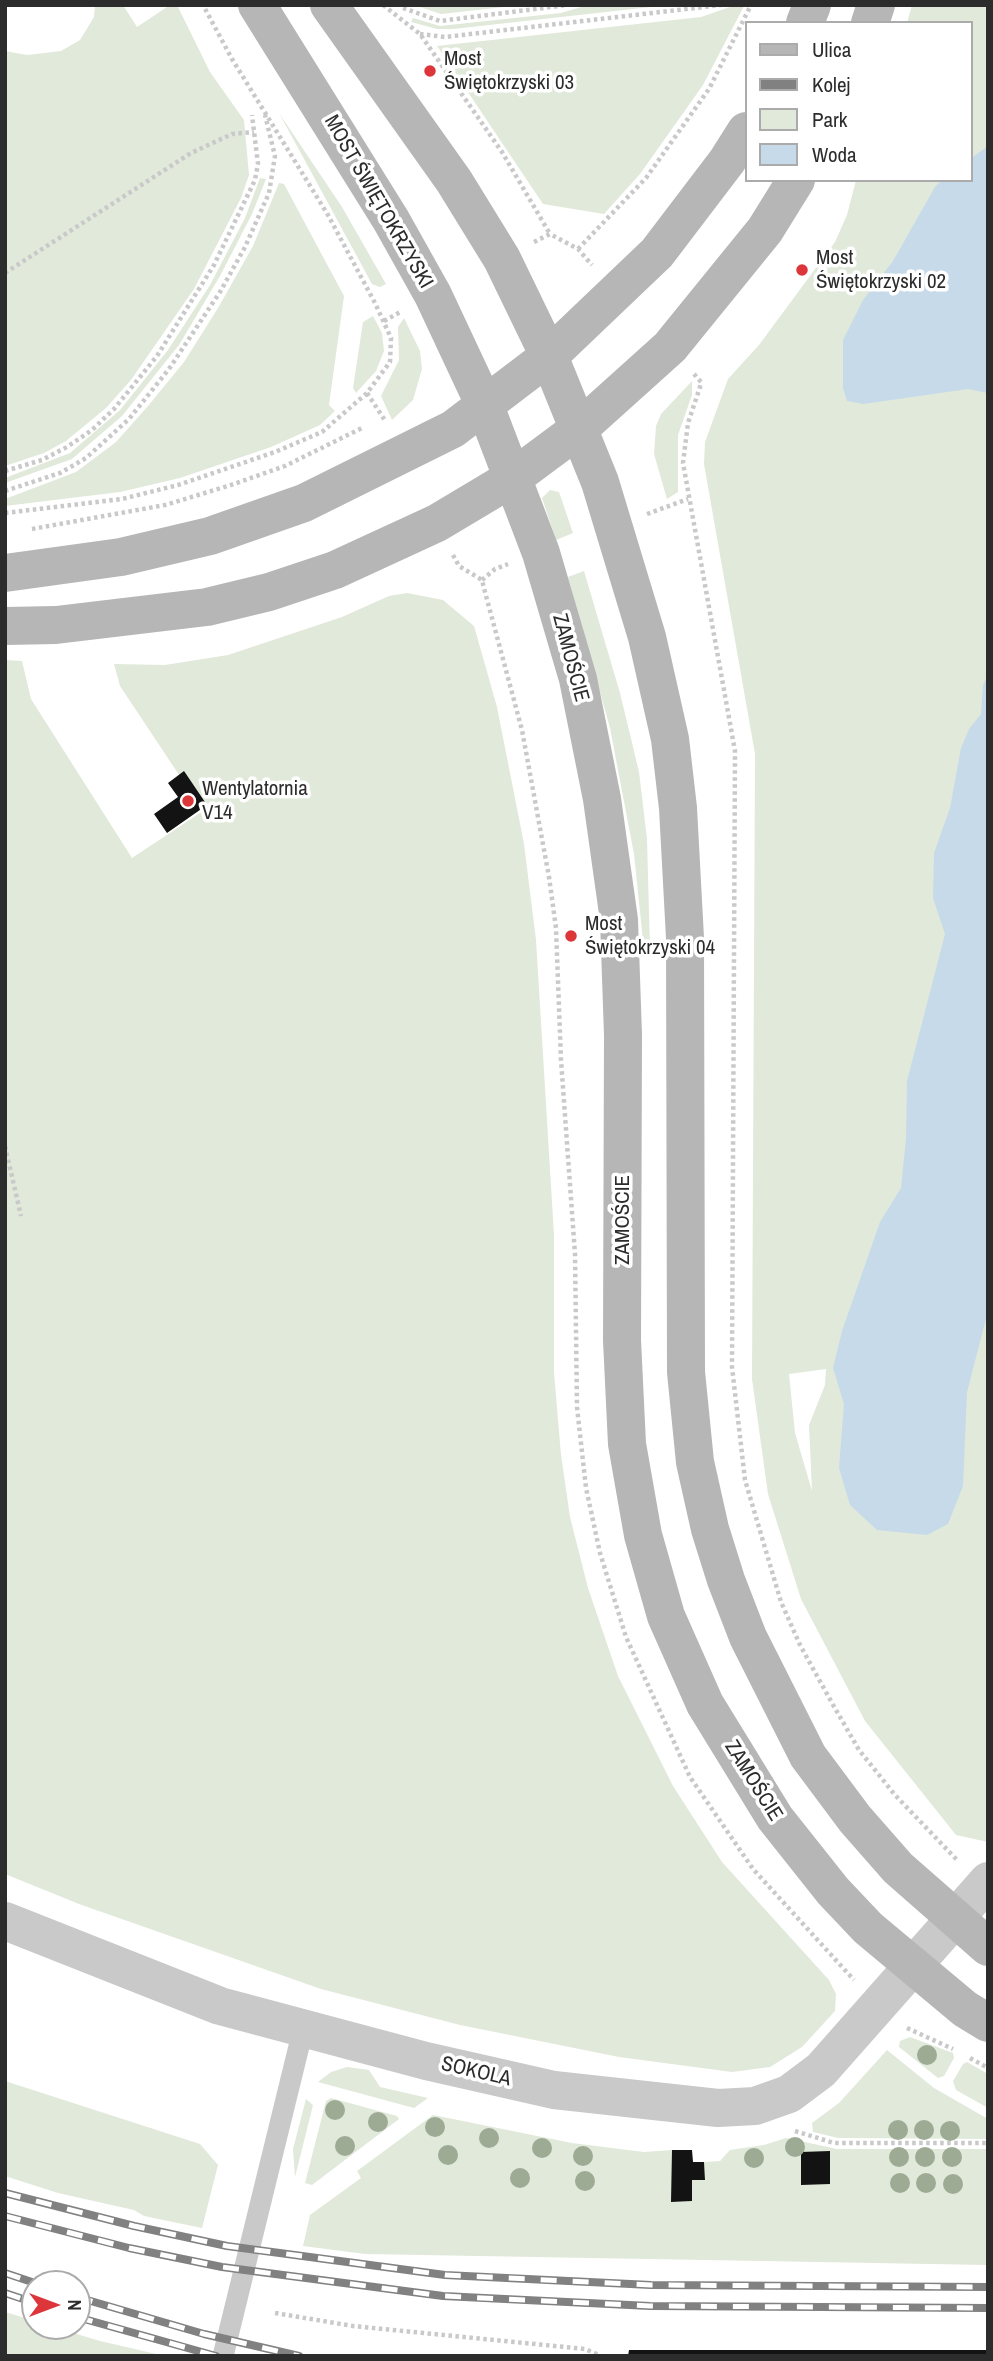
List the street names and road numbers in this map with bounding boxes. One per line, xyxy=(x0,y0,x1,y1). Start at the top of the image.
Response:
street label: MOST ŚWIĘTOKRZYSKI xyxy=(318,111,438,293)
street label: ZAMOŚCIE xyxy=(546,611,594,705)
street label: ZAMOŚCIE xyxy=(610,1175,636,1265)
street label: ZAMOŚCIE xyxy=(718,1736,788,1826)
street label: SOKOLA xyxy=(439,2052,513,2092)

